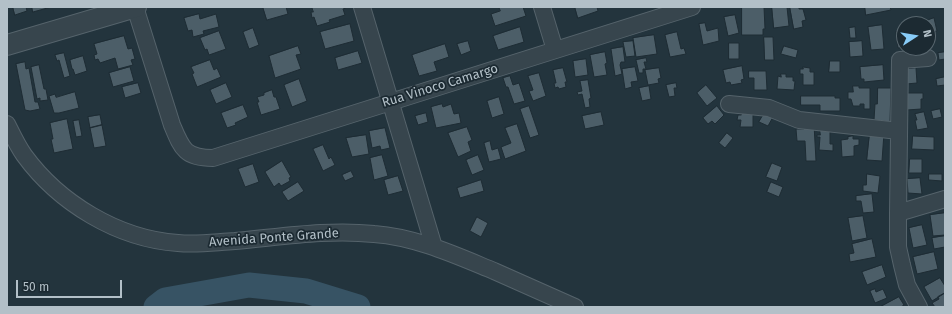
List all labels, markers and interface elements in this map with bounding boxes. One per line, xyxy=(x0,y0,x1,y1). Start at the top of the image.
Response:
north arrow xyxy=(896,16,936,56)
text: N xyxy=(920,29,934,39)
street label: Rua Vinoco Camargo xyxy=(380,61,500,111)
street label: Avenida Ponte Grande xyxy=(209,226,339,250)
scale bar xyxy=(18,272,124,298)
text: 50 m xyxy=(23,280,49,294)

